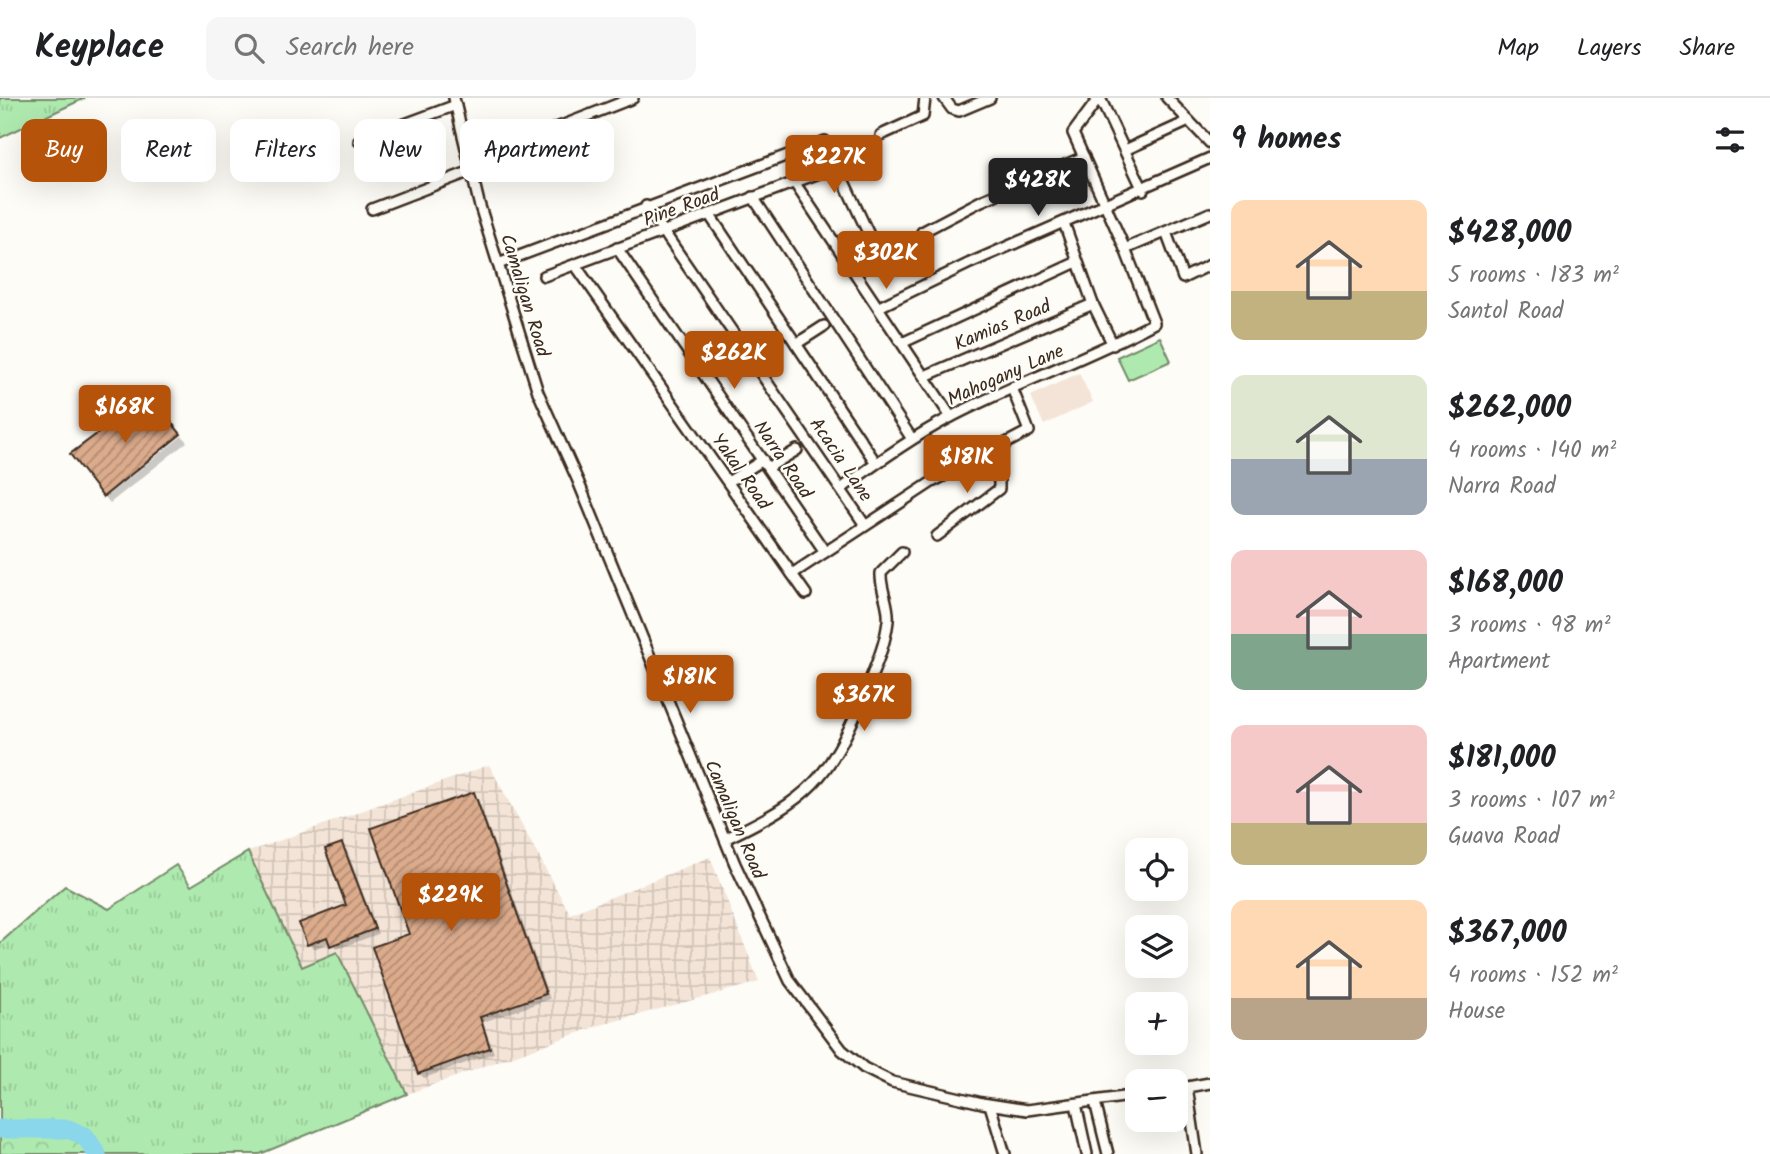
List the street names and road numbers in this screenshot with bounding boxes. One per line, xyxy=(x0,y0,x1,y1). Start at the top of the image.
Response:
street label: Pine Road xyxy=(639,180,725,236)
street label: Camaligan Road xyxy=(491,230,557,361)
street label: Kamias Road xyxy=(950,292,1056,360)
street label: Mahogany Lane xyxy=(943,336,1070,415)
street label: Acacia Lane xyxy=(801,412,880,509)
street label: Narra Road xyxy=(745,415,820,506)
street label: Yakal Road xyxy=(703,427,778,517)
street label: Camaligan Road xyxy=(695,755,773,885)

